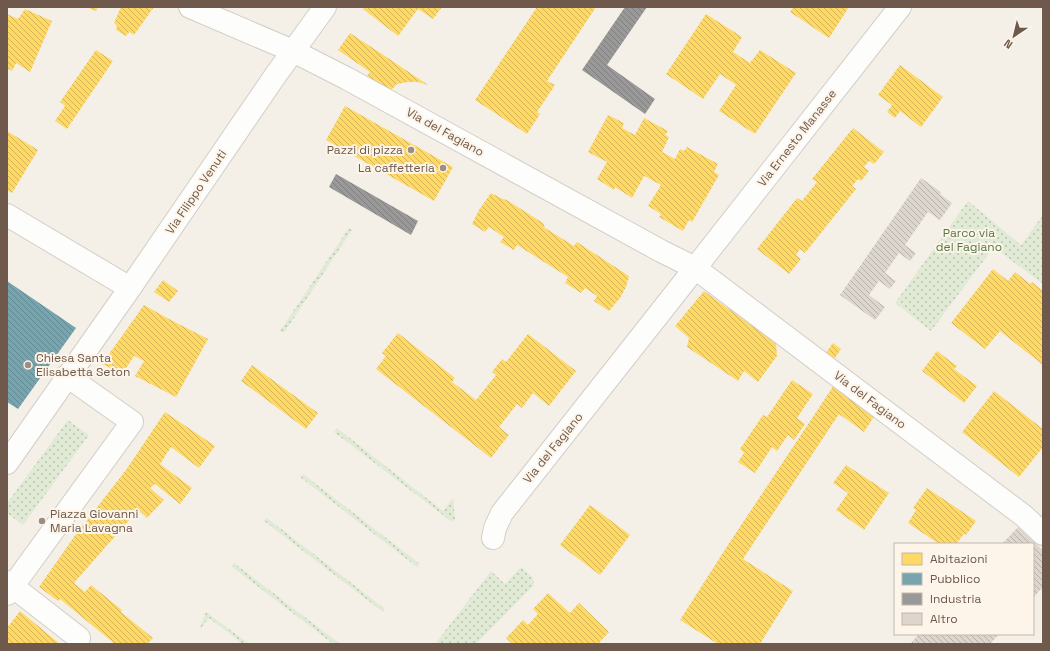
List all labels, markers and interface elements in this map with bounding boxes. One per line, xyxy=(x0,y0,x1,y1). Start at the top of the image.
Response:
north arrow xyxy=(994,16,1034,56)
text: N xyxy=(1001,36,1015,52)
street label: Via Ernesto Manasse xyxy=(754,86,840,190)
street label: Via del Fagiano xyxy=(403,104,487,160)
place label: Pazzi di pizza xyxy=(327,142,403,158)
marker: Pazzi di pizza xyxy=(406,145,416,155)
street label: Via Filippo Venuti xyxy=(162,147,230,237)
place label: La caffetteria xyxy=(358,160,435,176)
marker: La caffetteria xyxy=(438,163,448,173)
park label: Parco via del Fagiano xyxy=(936,225,1002,255)
place label: Chiesa Santa Elisabetta Seton xyxy=(36,350,130,380)
marker: Chiesa Santa Elisabetta Seton xyxy=(23,360,33,370)
street label: Via del Fagiano xyxy=(831,368,909,432)
street label: Via del Fagiano xyxy=(520,409,586,487)
place label: Piazza Giovanni Maria Lavagna xyxy=(50,506,138,536)
marker: Piazza Giovanni Maria Lavagna xyxy=(37,516,47,526)
legend xyxy=(894,543,1034,635)
text: Abitazioni xyxy=(930,551,988,567)
text: Pubblico xyxy=(930,571,980,587)
text: Industria xyxy=(930,591,982,607)
text: Altro xyxy=(930,611,958,627)

